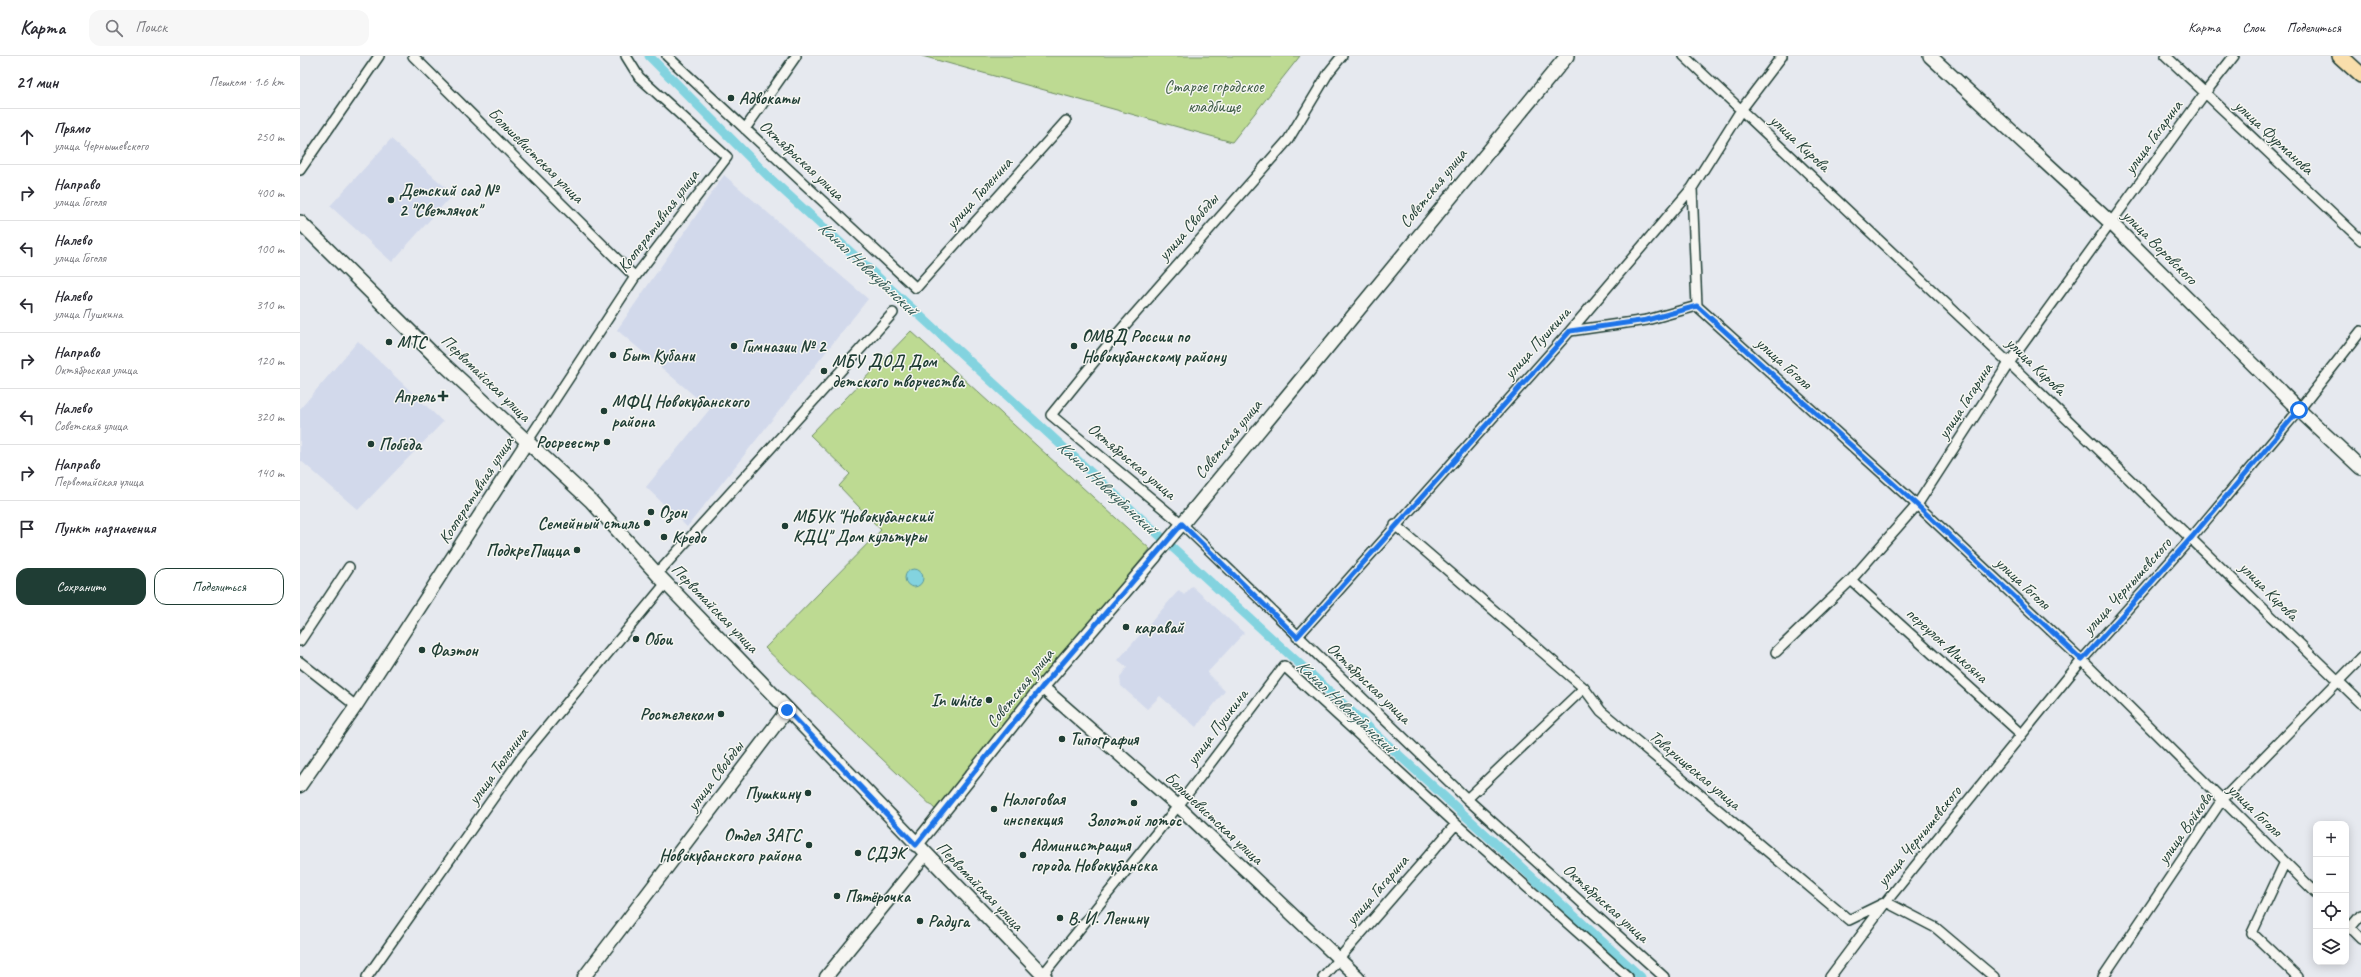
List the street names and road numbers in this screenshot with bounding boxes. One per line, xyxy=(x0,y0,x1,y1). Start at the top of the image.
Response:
street label: улица Фурманова xyxy=(2229,94,2319,180)
street label: улица Гагарина xyxy=(2119,95,2188,179)
street label: Большевистская улица xyxy=(484,103,589,208)
street label: улица Кирова xyxy=(1765,109,1836,178)
street label: Октябрьская улица xyxy=(755,115,850,206)
street label: Советская улица xyxy=(1395,143,1472,232)
street label: улица Тюленина xyxy=(941,152,1018,234)
street label: Кооперативная улица xyxy=(613,164,704,277)
street label: улица Свободы xyxy=(1153,188,1224,266)
street label: улица Воровского xyxy=(2117,204,2203,290)
street label: улица Пушкина xyxy=(1499,301,1576,384)
street label: Первомайская улица xyxy=(437,330,536,427)
street label: улица Гоголя xyxy=(1751,332,1817,394)
street label: улица Кирова xyxy=(2001,332,2072,401)
street label: улица Гагарина xyxy=(1932,358,1998,444)
street label: Советская улица xyxy=(1190,394,1267,483)
street label: Октябрьская улица xyxy=(1084,418,1182,505)
street label: Кооперативная улица xyxy=(434,431,519,547)
street label: улица Чернышевского xyxy=(2077,532,2177,640)
street label: улица Гоголя xyxy=(1990,551,2056,615)
street label: улица Кирова xyxy=(2234,556,2304,626)
street label: Первомайская улица xyxy=(667,559,764,658)
street label: переулок Микояна xyxy=(1902,603,1993,688)
street label: Октябрьская улица xyxy=(1323,638,1417,730)
street label: Советская улица xyxy=(982,643,1059,732)
street label: улица Пушкина xyxy=(1181,683,1254,770)
street label: улица Тюленина xyxy=(463,722,534,809)
street label: Товарищеская улица xyxy=(1645,726,1747,816)
street label: улица Свободы xyxy=(681,735,749,816)
street label: Большевистская улица xyxy=(1160,767,1268,870)
street label: улица Гоголя xyxy=(2223,778,2288,842)
street label: улица Чернышевского xyxy=(1871,781,1967,891)
street label: улица Войкова xyxy=(2152,787,2218,869)
street label: Первомайская улица xyxy=(932,837,1029,936)
street label: улица Гагарина xyxy=(1340,849,1414,930)
street label: Октябрьская улица xyxy=(1559,859,1655,948)

